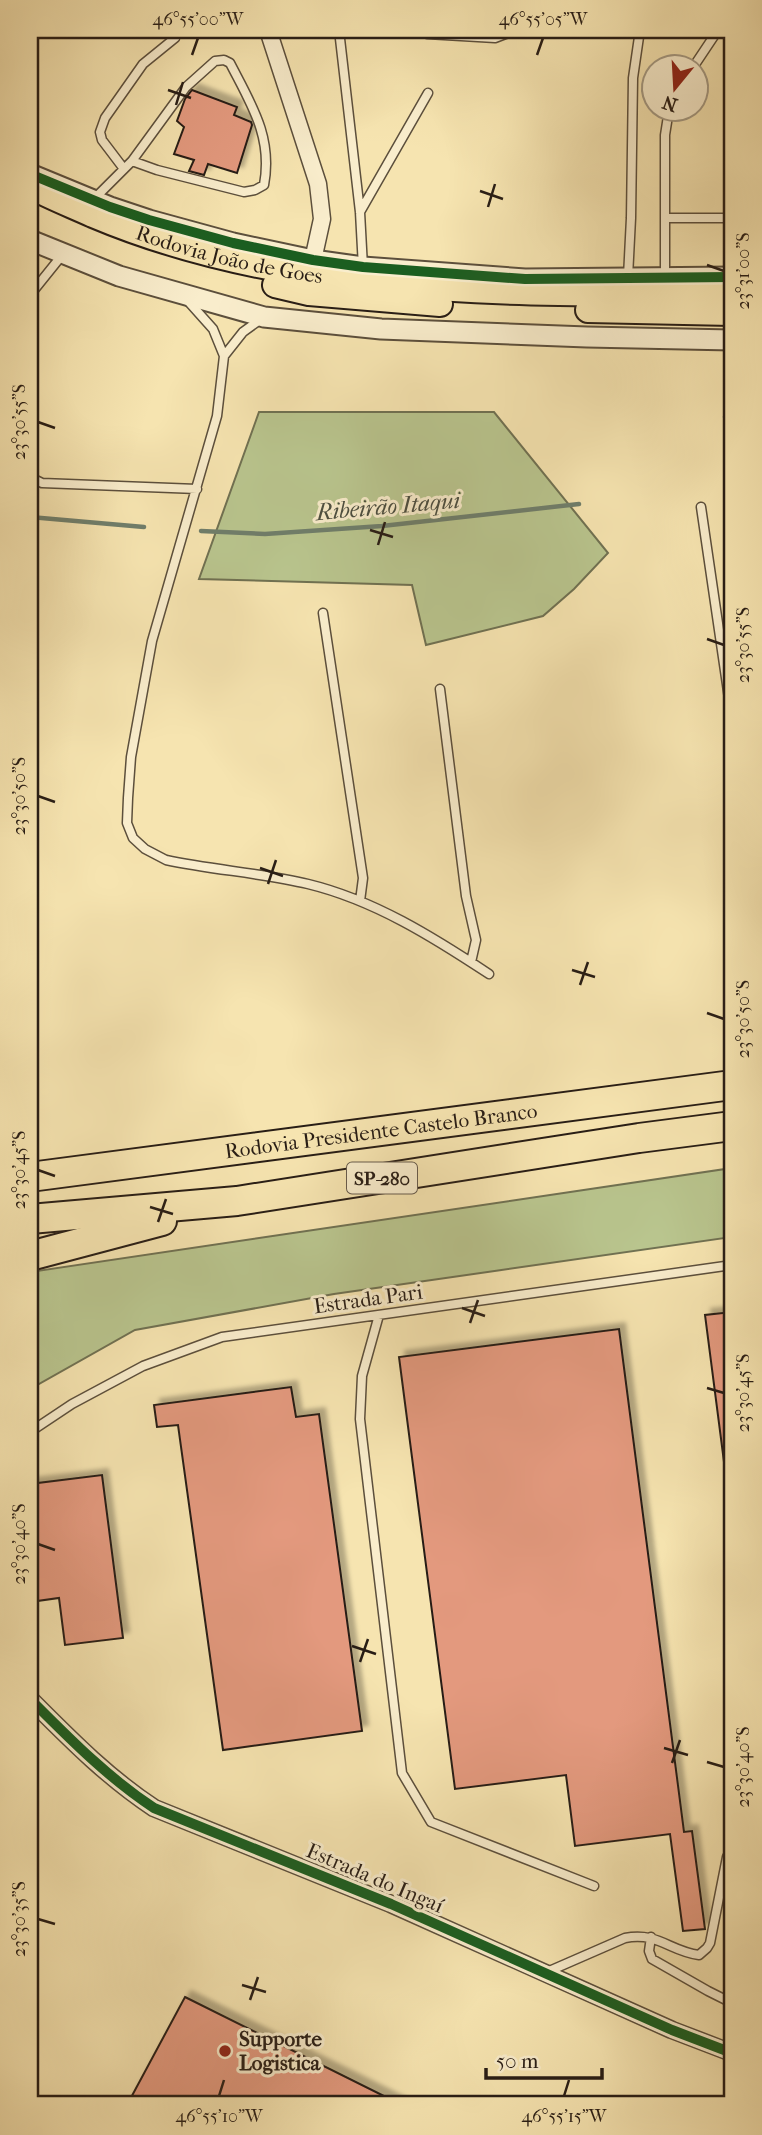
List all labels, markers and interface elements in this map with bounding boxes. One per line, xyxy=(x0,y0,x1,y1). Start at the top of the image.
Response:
text: 46°55'00"W xyxy=(153,9,245,30)
text: 46°55'05"W xyxy=(499,9,589,30)
north arrow xyxy=(640,52,710,122)
text: N xyxy=(659,90,680,116)
street label: Rodovia João de Goes xyxy=(133,221,325,288)
text: 23°31'00"S xyxy=(733,232,754,310)
text: 23°30'55"S xyxy=(9,384,30,460)
water label: Ribeirão Itaqui xyxy=(313,487,463,526)
text: 23°30'55"S xyxy=(733,607,754,683)
text: 23°30'50"S xyxy=(9,757,30,835)
text: 23°30'50"S xyxy=(733,980,754,1058)
street label: Rodovia Presidente Castelo Branco xyxy=(223,1099,539,1163)
text: 23°30'45"S xyxy=(9,1131,30,1209)
road number: SP-280 xyxy=(347,1162,417,1194)
street label: Estrada Pari xyxy=(312,1279,424,1319)
text: 23°30'45"S xyxy=(733,1354,754,1432)
text: 23°30'40"S xyxy=(9,1503,30,1585)
text: 23°30'40"S xyxy=(733,1726,754,1808)
street label: Estrada do Ingaí xyxy=(303,1838,448,1918)
text: 23°30'35"S xyxy=(9,1881,30,1957)
place label: Supporte Logistica xyxy=(239,2027,322,2075)
scale bar xyxy=(486,2037,601,2081)
marker: Supporte Logistica xyxy=(217,2043,233,2059)
text: 50 m xyxy=(496,2049,539,2073)
text: 46°55'10"W xyxy=(175,2106,264,2127)
text: 46°55'15"W xyxy=(521,2106,608,2127)

